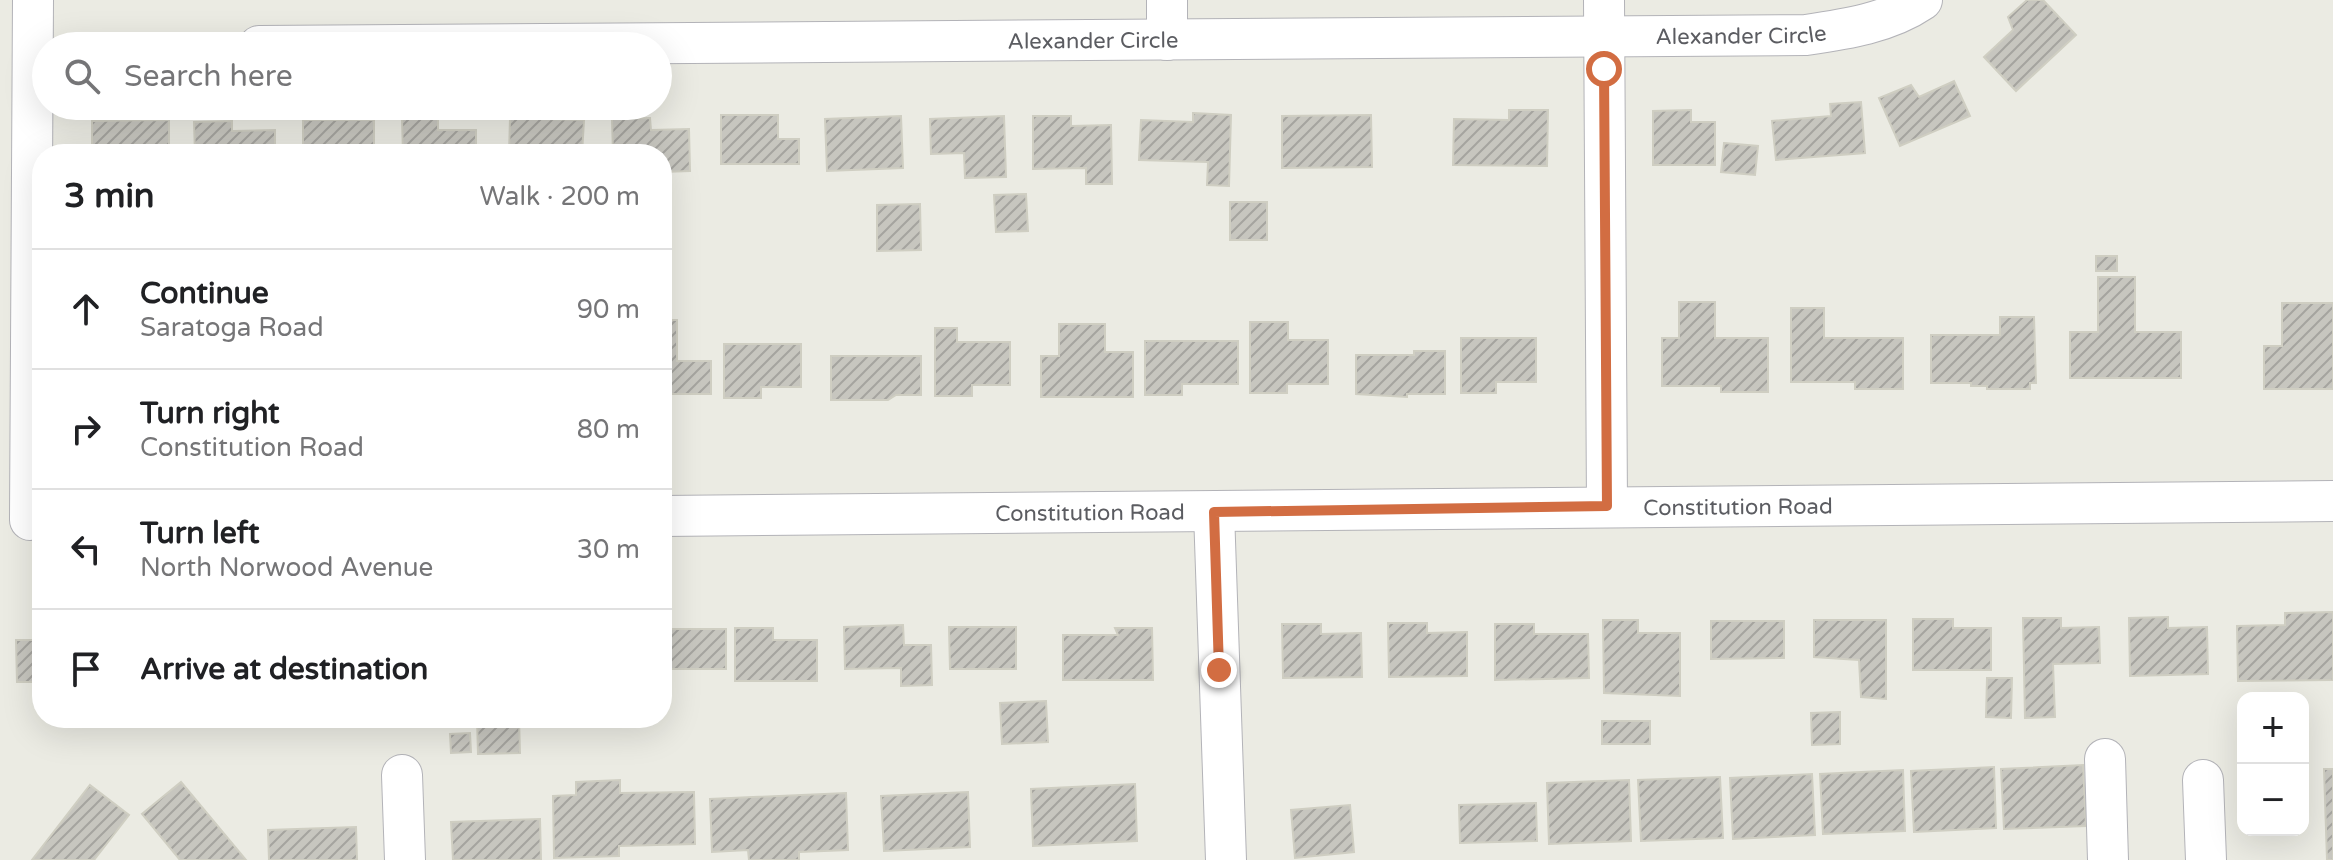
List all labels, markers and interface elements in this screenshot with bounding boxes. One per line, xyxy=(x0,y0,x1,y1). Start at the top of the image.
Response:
street label: Alexander Circle xyxy=(1655,20,1828,50)
street label: Alexander Circle xyxy=(1007,27,1179,55)
search box xyxy=(32,32,672,120)
route start xyxy=(1586,51,1622,87)
icon: search xyxy=(60,54,104,98)
text: Search here xyxy=(124,58,293,95)
text: 3 min xyxy=(64,176,155,217)
text: Walk · 200 m xyxy=(480,181,640,212)
text: Continue xyxy=(140,275,269,312)
icon: ahead xyxy=(64,287,108,331)
text: 90 m xyxy=(577,294,640,325)
text: Saratoga Road xyxy=(140,312,324,343)
text: Turn right xyxy=(140,395,280,432)
icon: right xyxy=(64,407,108,451)
text: 80 m xyxy=(577,414,640,445)
text: Constitution Road xyxy=(140,432,364,463)
street label: Constitution Road xyxy=(1643,493,1833,521)
street label: Constitution Road xyxy=(995,499,1185,527)
text: Turn left xyxy=(140,515,259,552)
icon: left xyxy=(64,527,108,571)
text: 30 m xyxy=(577,534,640,565)
text: North Norwood Avenue xyxy=(140,552,433,583)
icon: arrive xyxy=(64,647,108,691)
text: Arrive at destination xyxy=(140,651,428,688)
route end xyxy=(1201,652,1237,688)
map controls xyxy=(2237,692,2309,836)
button: + xyxy=(2237,692,2309,764)
button: − xyxy=(2237,764,2309,836)

